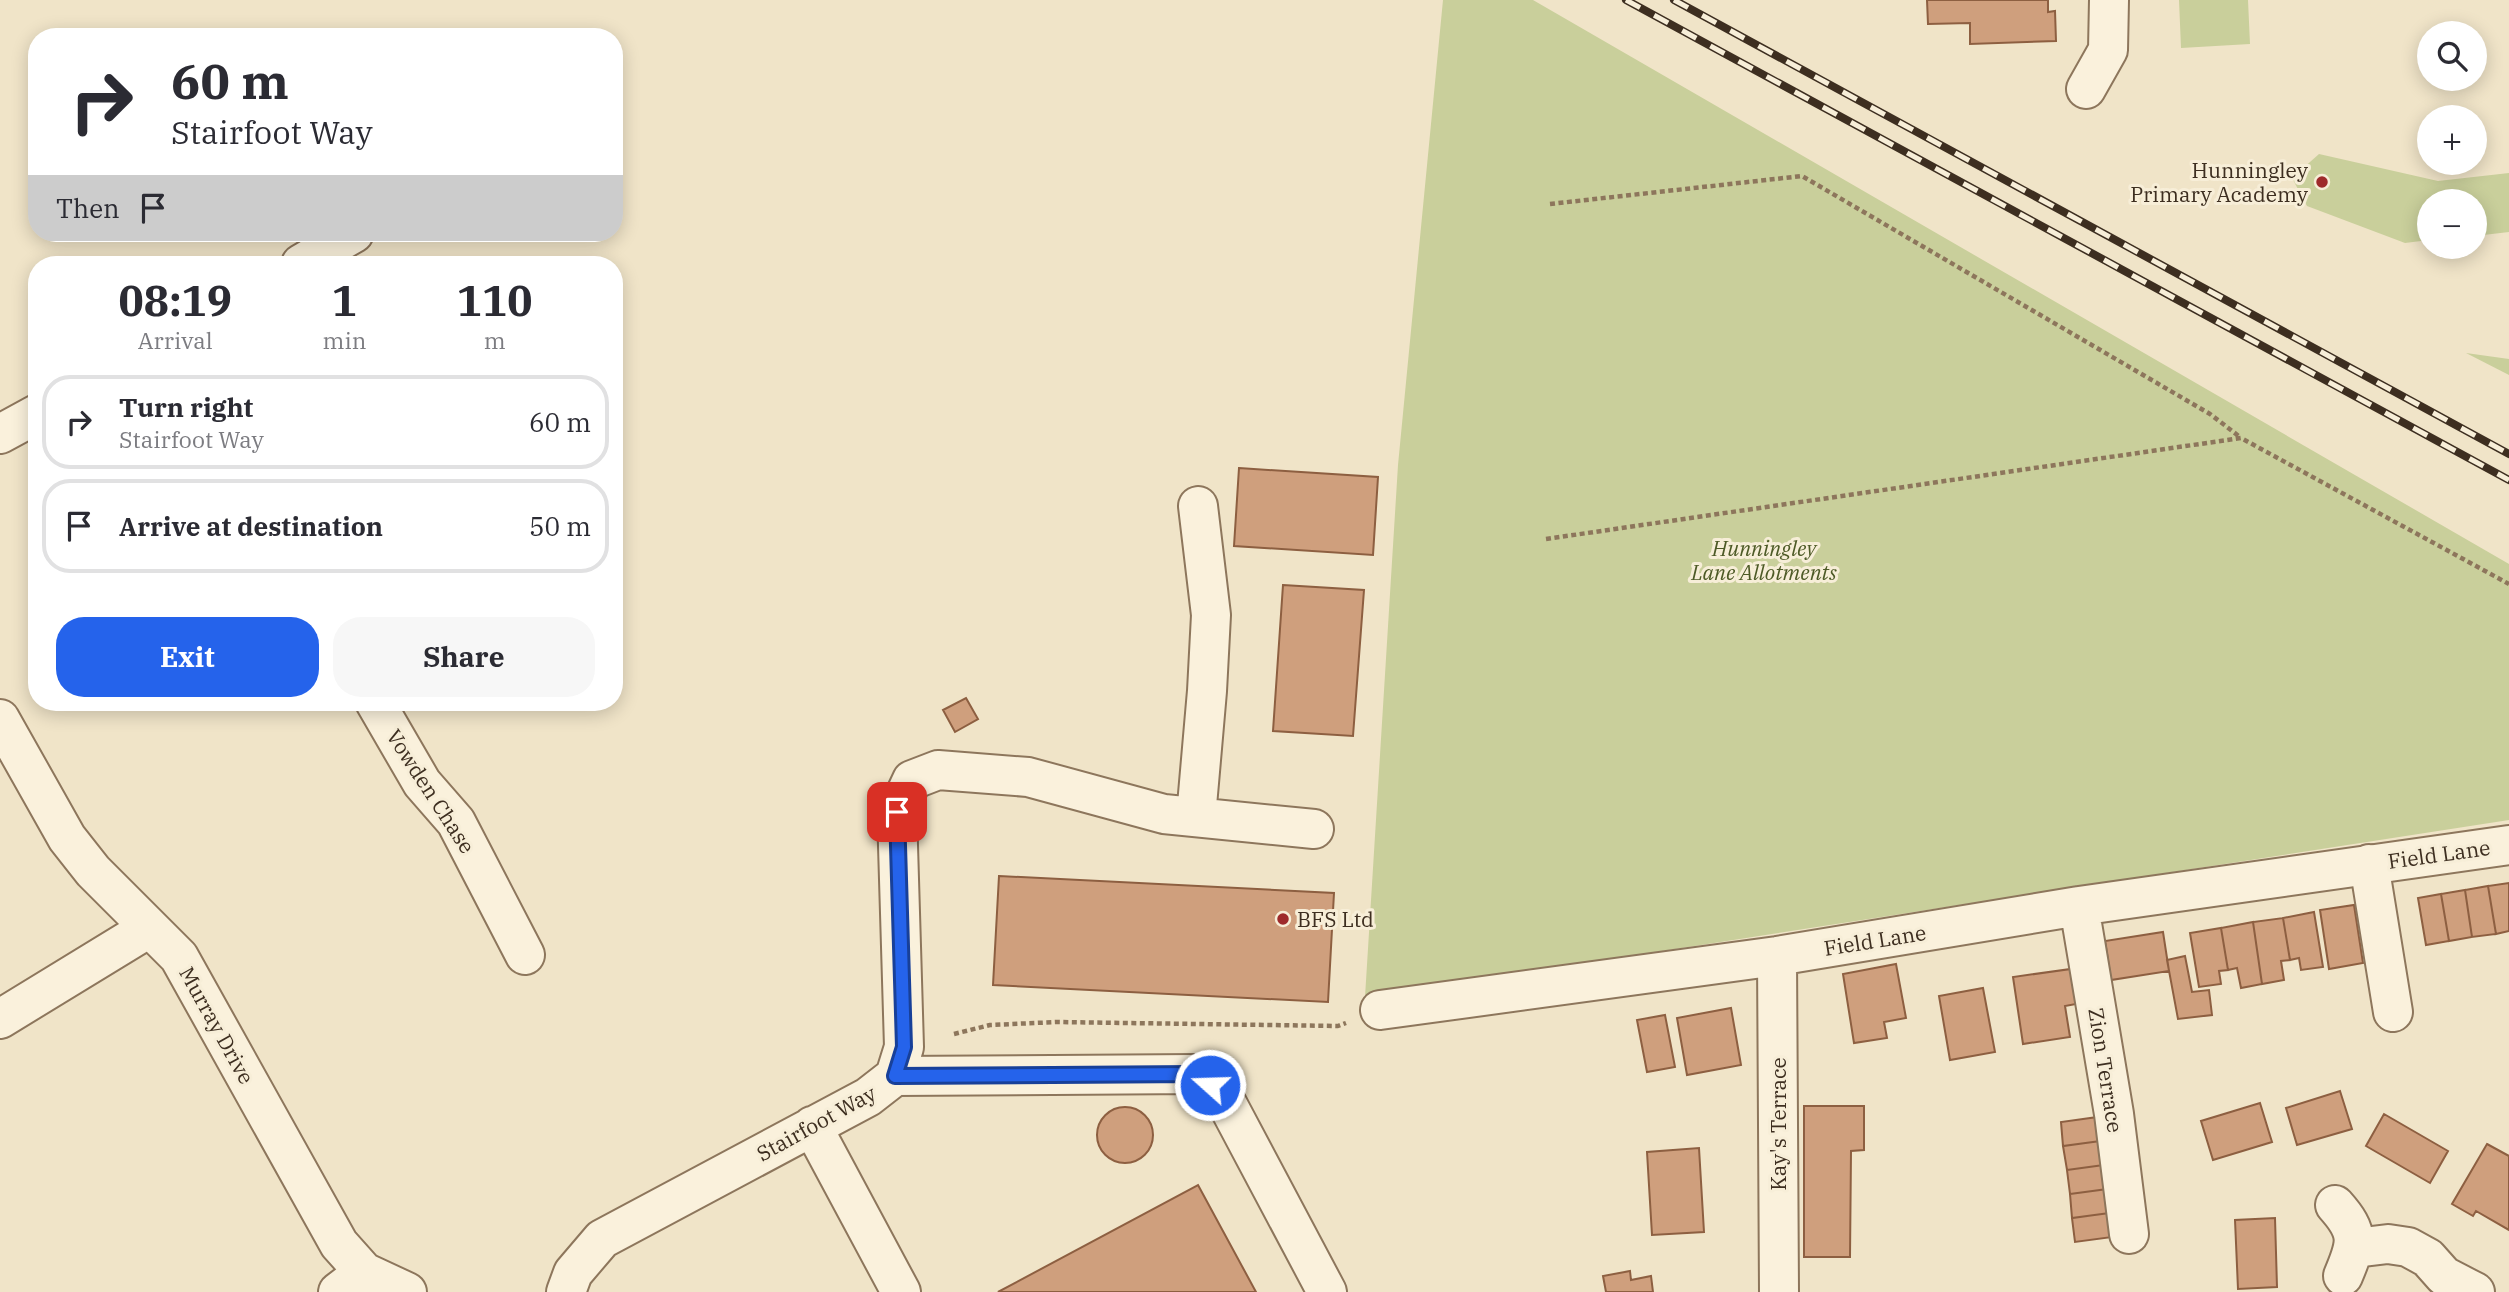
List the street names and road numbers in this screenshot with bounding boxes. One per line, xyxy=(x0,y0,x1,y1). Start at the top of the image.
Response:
street label: Vowden Chase xyxy=(380,724,482,858)
street label: Field Lane xyxy=(2386,833,2492,875)
street label: Field Lane xyxy=(1822,918,1928,962)
street label: Murray Drive xyxy=(173,961,261,1089)
street label: Zion Terrace xyxy=(2082,1006,2130,1134)
street label: Kay's Terrace xyxy=(1764,1057,1792,1191)
street label: Stairfoot Way xyxy=(751,1078,881,1167)

